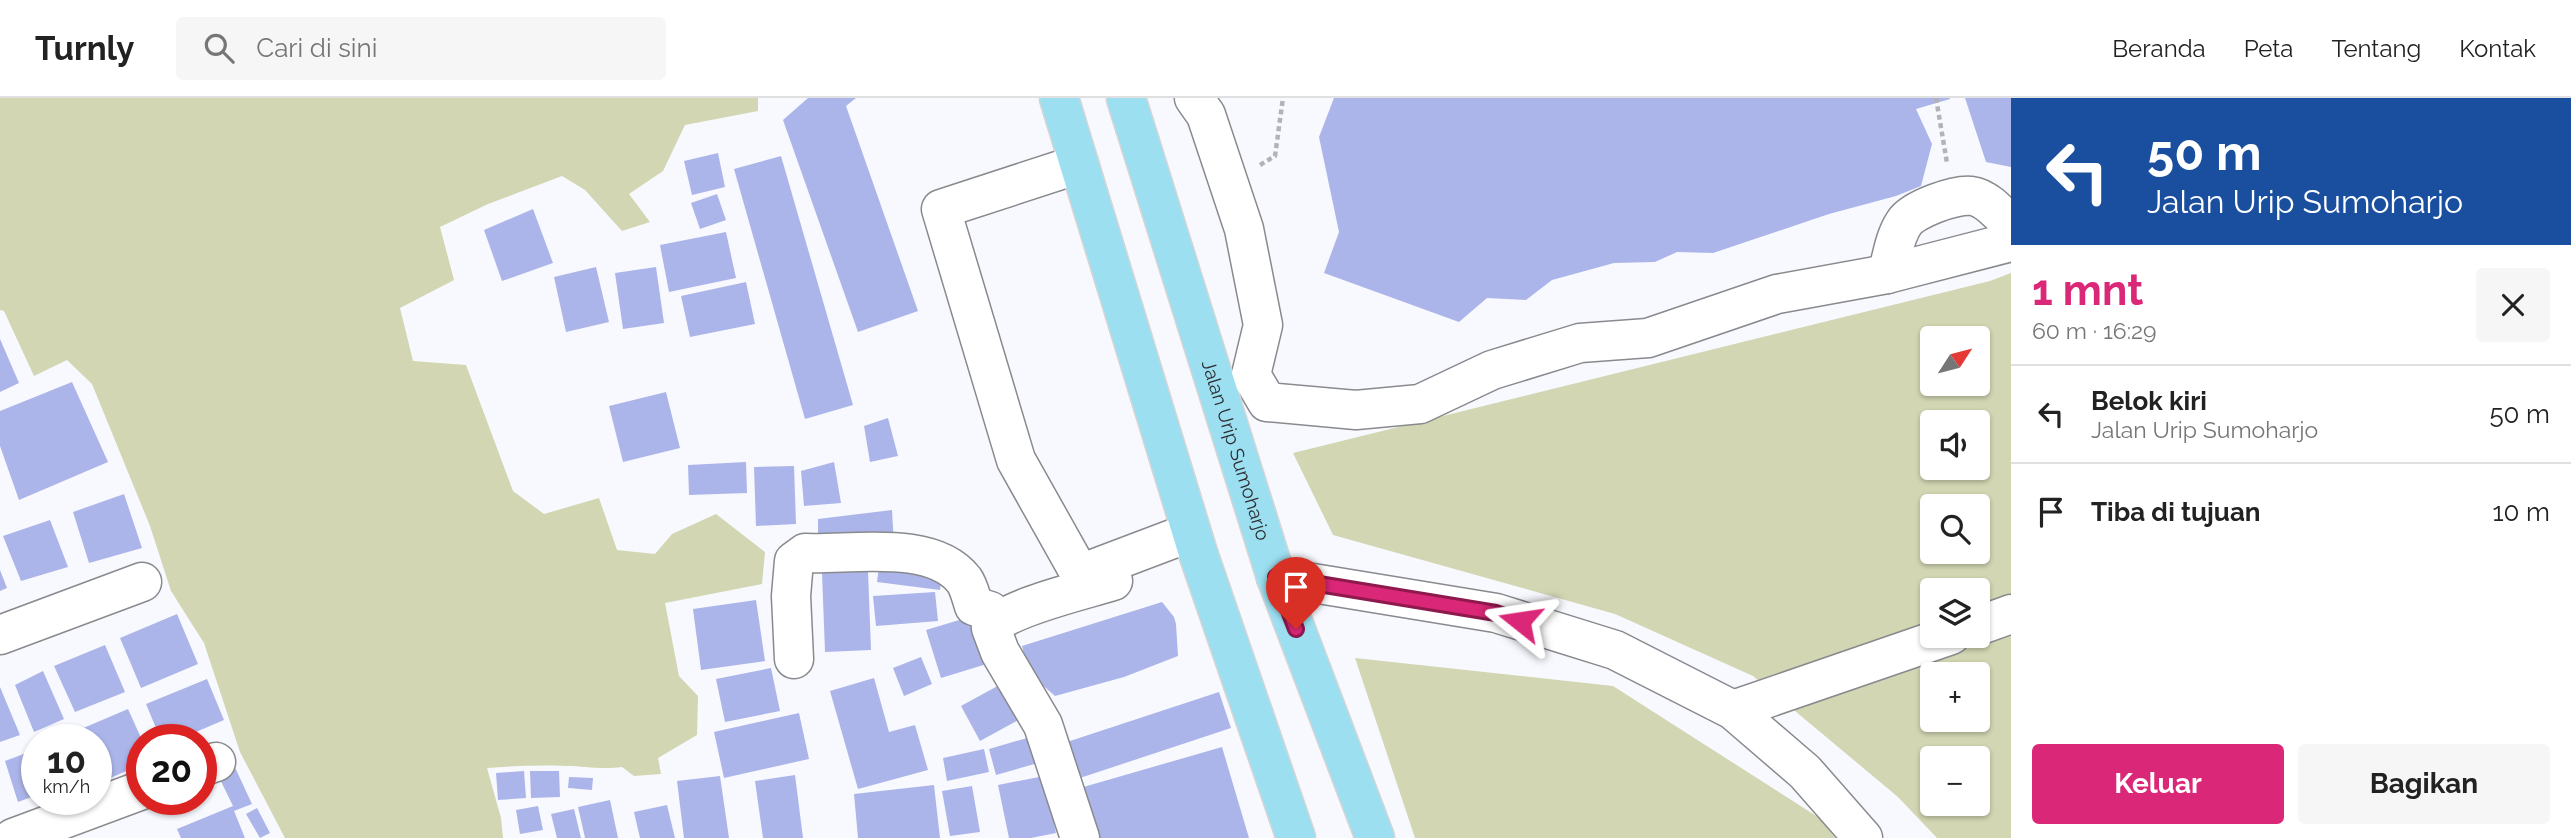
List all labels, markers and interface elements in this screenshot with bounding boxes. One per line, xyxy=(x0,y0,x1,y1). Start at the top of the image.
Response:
search box xyxy=(176,17,666,80)
text: Turnly xyxy=(35,29,134,68)
icon: search xyxy=(200,29,238,67)
text: Cari di sini xyxy=(256,33,377,63)
text: Beranda xyxy=(2112,34,2206,63)
text: Peta xyxy=(2244,34,2293,63)
text: Tentang xyxy=(2331,34,2421,63)
text: Kontak xyxy=(2459,34,2536,63)
text: 50 m xyxy=(2147,124,2262,181)
icon: left xyxy=(2032,126,2123,217)
text: Jalan Urip Sumoharjo xyxy=(2147,183,2463,220)
text: 1 mnt xyxy=(2032,266,2143,315)
button: close xyxy=(2476,268,2550,342)
text: 60 m · 16:29 xyxy=(2032,317,2157,344)
north arrow xyxy=(1920,326,1990,396)
map controls xyxy=(1920,326,1990,816)
street label: Jalan Urip Sumoharjo xyxy=(1198,357,1275,543)
text: Belok kiri xyxy=(2091,386,2207,416)
icon: left xyxy=(2032,395,2070,433)
text: 50 m xyxy=(2489,399,2550,429)
button: sound xyxy=(1920,410,1990,480)
text: Jalan Urip Sumoharjo xyxy=(2091,416,2318,443)
icon: arrive xyxy=(2032,493,2070,531)
button: search xyxy=(1920,494,1990,564)
text: Tiba di tujuan xyxy=(2091,497,2261,527)
text: 10 m xyxy=(2492,497,2550,527)
pin xyxy=(1266,557,1326,629)
icon: arrive xyxy=(1277,568,1315,606)
button: layers xyxy=(1920,578,1990,648)
position arrow xyxy=(1483,584,1557,658)
button: + xyxy=(1920,662,1990,732)
speed limit sign: 20 xyxy=(126,724,217,815)
text: 10 xyxy=(47,740,86,781)
button: Keluar xyxy=(2032,744,2284,824)
button: Bagikan xyxy=(2298,744,2550,824)
button: − xyxy=(1920,746,1990,816)
text: km/h xyxy=(43,776,90,797)

